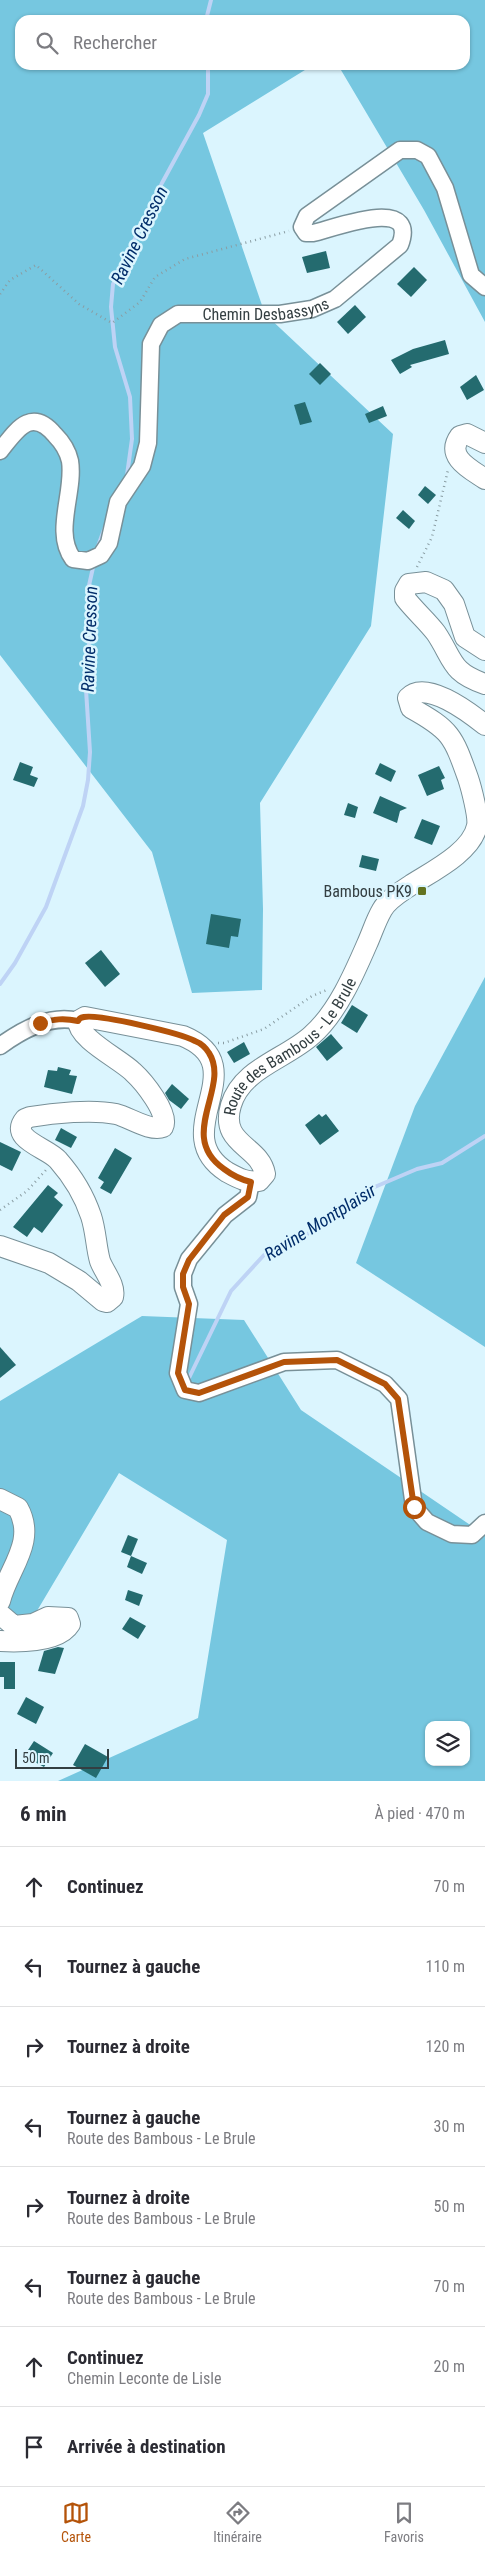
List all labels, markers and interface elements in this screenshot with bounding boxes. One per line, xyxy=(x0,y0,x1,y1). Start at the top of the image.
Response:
search box xyxy=(15,15,470,70)
icon: search xyxy=(33,29,61,57)
text: Rechercher xyxy=(73,31,157,54)
water label: Ravine Cresson xyxy=(106,183,172,287)
street label: Chemin Desbassyns xyxy=(203,293,332,324)
water label: Ravine Cresson xyxy=(77,586,101,692)
place label: Bambous PK9 xyxy=(323,882,412,901)
marker: Bambous PK9 xyxy=(416,885,428,897)
street label: Route des Bambous - Le Brule xyxy=(219,974,360,1117)
route end xyxy=(29,1012,52,1035)
water label: Ravine Montplaisir xyxy=(260,1179,380,1265)
route start xyxy=(403,1496,426,1519)
map controls xyxy=(425,1721,470,1766)
button: layers xyxy=(425,1721,470,1766)
scale bar xyxy=(15,1746,109,1769)
text: 50 m xyxy=(22,1750,50,1766)
text: 6 min xyxy=(20,1802,67,1826)
text: À pied · 470 m xyxy=(374,1804,465,1823)
icon: ahead xyxy=(20,1873,48,1901)
text: Continuez xyxy=(67,1875,144,1898)
text: 70 m xyxy=(433,1877,465,1896)
icon: left xyxy=(20,1953,48,1981)
text: Tournez à gauche xyxy=(67,1955,200,1978)
text: 110 m xyxy=(426,1957,465,1976)
icon: right xyxy=(20,2033,48,2061)
text: Tournez à droite xyxy=(67,2035,190,2058)
text: 120 m xyxy=(426,2037,465,2056)
text: Tournez à gauche xyxy=(67,2106,200,2129)
icon: left xyxy=(20,2113,48,2141)
text: 30 m xyxy=(433,2117,465,2136)
text: Route des Bambous - Le Brule xyxy=(67,2129,256,2148)
text: Tournez à droite xyxy=(67,2186,190,2209)
icon: right xyxy=(20,2193,48,2221)
text: 50 m xyxy=(433,2197,465,2216)
text: Route des Bambous - Le Brule xyxy=(67,2209,256,2228)
text: Tournez à gauche xyxy=(67,2266,200,2289)
icon: left xyxy=(20,2273,48,2301)
text: 70 m xyxy=(433,2277,465,2296)
text: Route des Bambous - Le Brule xyxy=(67,2289,256,2308)
text: Continuez xyxy=(67,2346,144,2369)
icon: ahead xyxy=(20,2353,48,2381)
text: 20 m xyxy=(433,2357,465,2376)
text: Chemin Leconte de Lisle xyxy=(67,2369,221,2388)
icon: arrive xyxy=(20,2433,48,2461)
text: Arrivée à destination xyxy=(67,2435,226,2458)
tab: Carte xyxy=(61,2499,91,2545)
tab: Itinéraire xyxy=(213,2499,262,2545)
tab: Favoris xyxy=(384,2499,424,2545)

